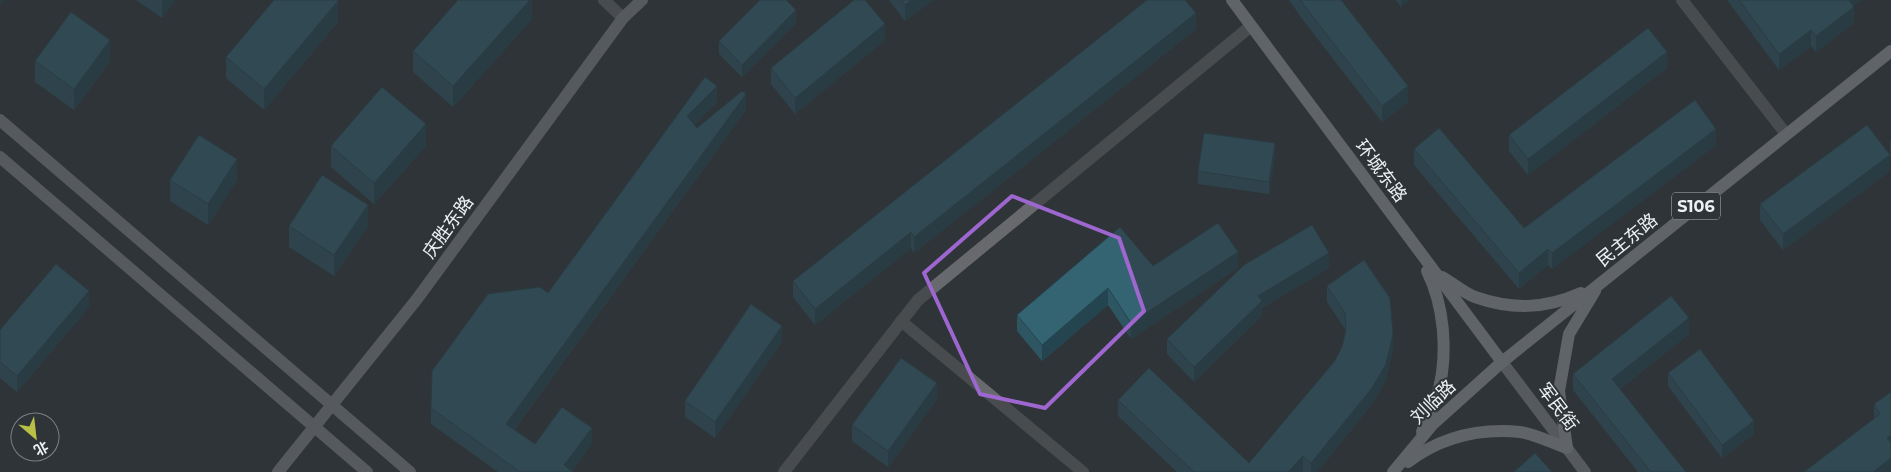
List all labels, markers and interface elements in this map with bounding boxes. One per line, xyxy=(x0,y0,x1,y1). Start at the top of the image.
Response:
street label: 环城东路 xyxy=(1351,136,1411,206)
street label: 庆胜东路 xyxy=(418,191,478,263)
road number: S106 xyxy=(1672,192,1720,220)
street label: 民主东路 xyxy=(1592,209,1662,271)
street label: 刘临路 xyxy=(1406,375,1460,429)
street label: 军民街 xyxy=(1533,379,1583,435)
north arrow xyxy=(10,412,60,462)
text: 北 xyxy=(31,437,52,460)

